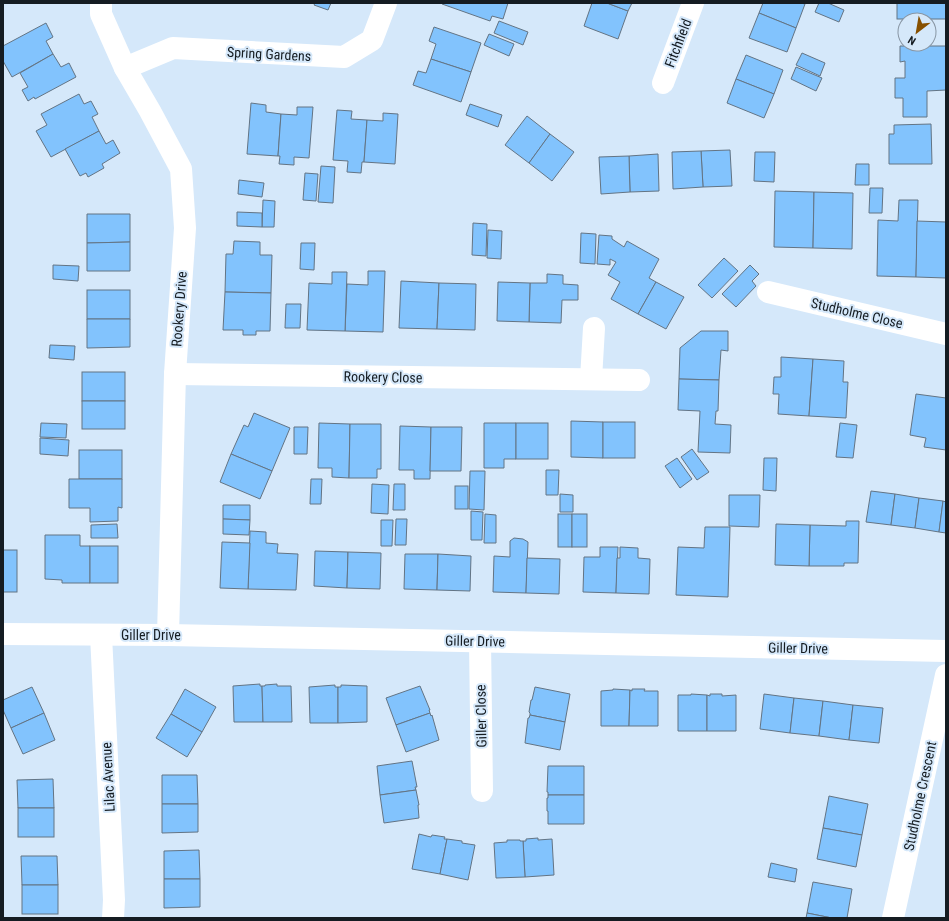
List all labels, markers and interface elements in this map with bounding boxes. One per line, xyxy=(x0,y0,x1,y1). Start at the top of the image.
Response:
north arrow xyxy=(897,12,937,52)
street label: Fitchfield xyxy=(661,16,695,70)
text: N xyxy=(906,33,918,47)
street label: Spring Gardens xyxy=(226,44,312,64)
street label: Rookery Drive xyxy=(168,270,190,347)
street label: Studholme Close xyxy=(810,295,905,331)
street label: Rookery Close xyxy=(343,368,423,386)
street label: Giller Drive xyxy=(121,627,181,643)
street label: Giller Drive xyxy=(445,632,506,650)
street label: Giller Drive xyxy=(768,639,829,657)
street label: Giller Close xyxy=(472,684,490,748)
street label: Studholme Crescent xyxy=(901,740,939,852)
street label: Lilac Avenue xyxy=(98,741,118,812)

